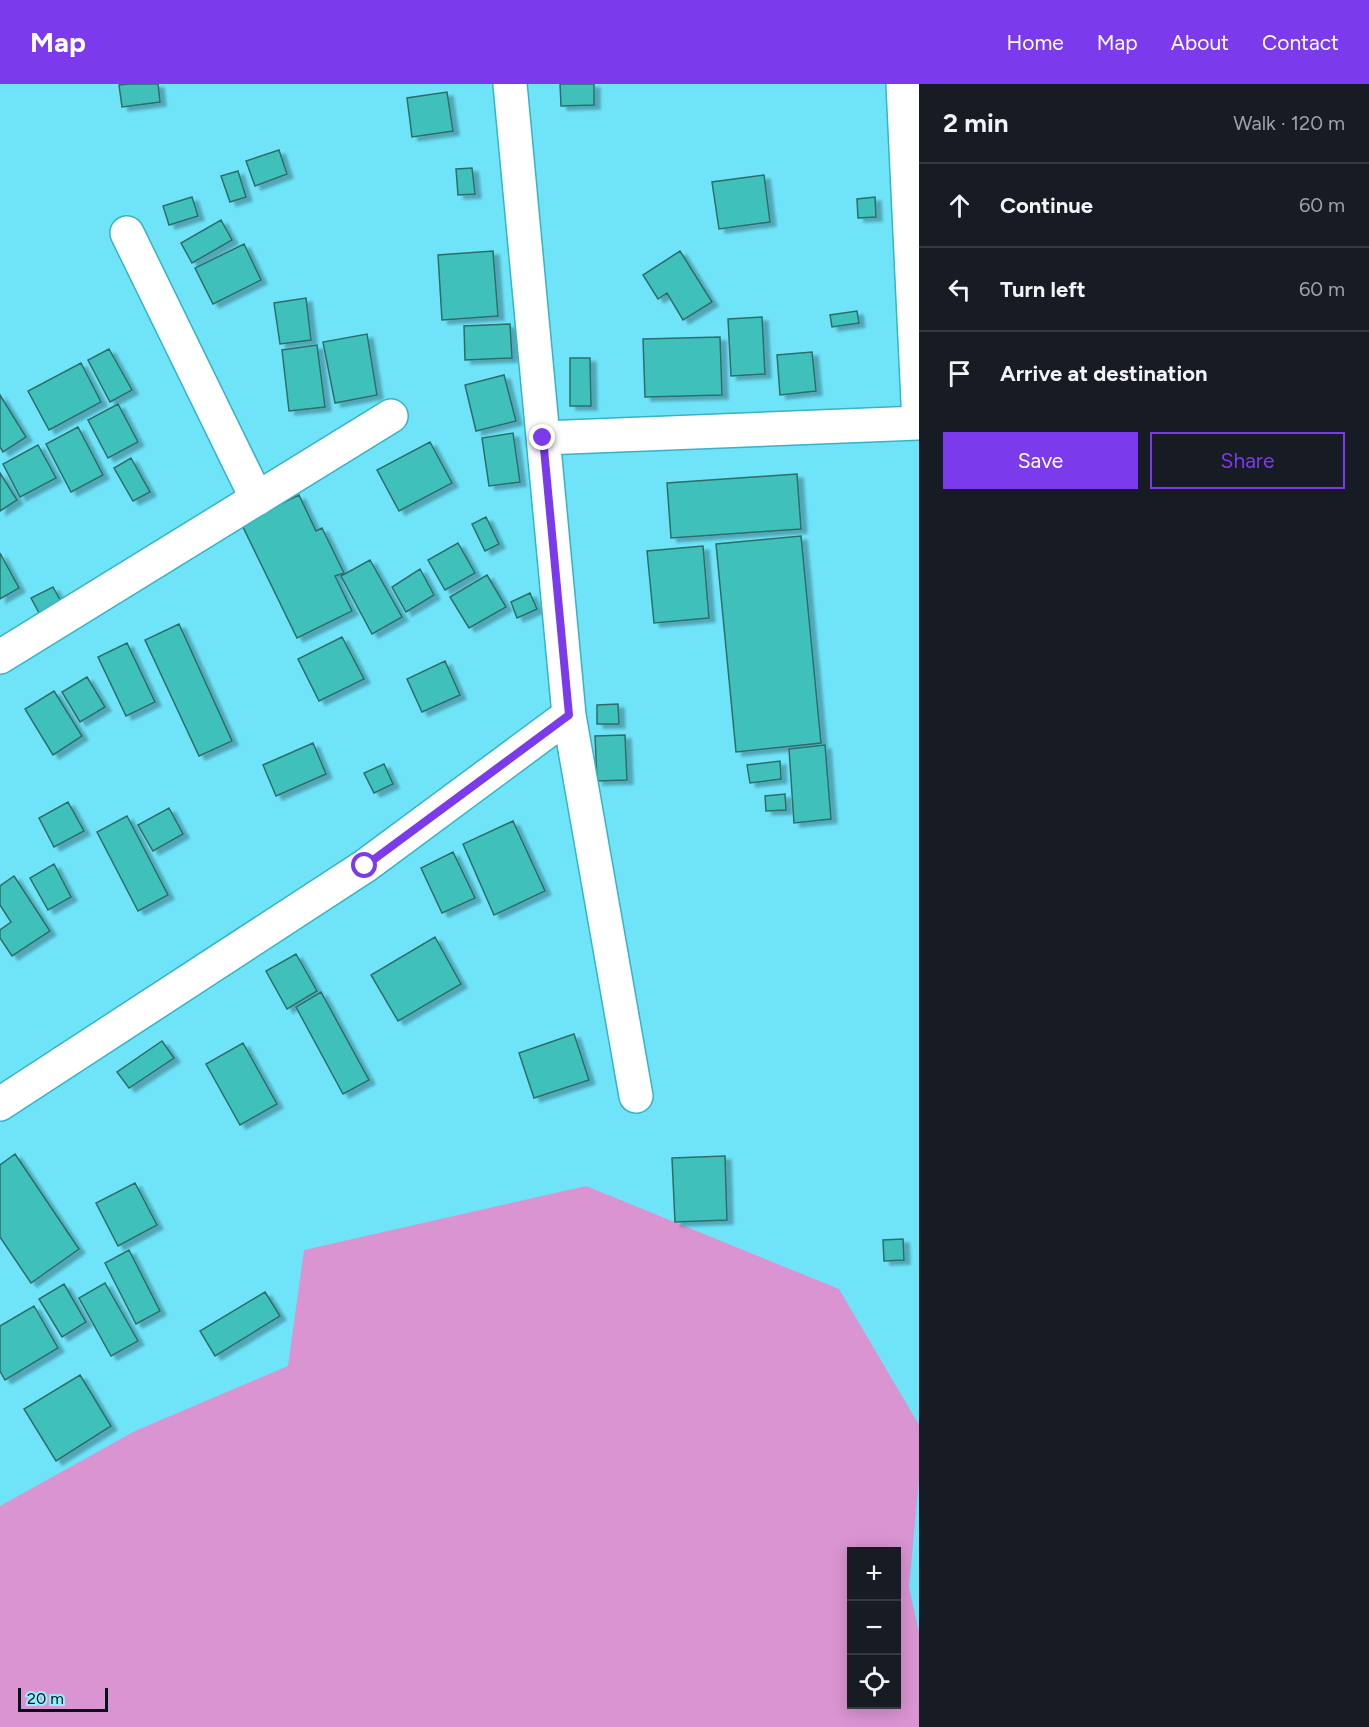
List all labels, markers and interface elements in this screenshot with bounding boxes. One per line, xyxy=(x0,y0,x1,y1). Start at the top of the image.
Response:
text: Map xyxy=(30,25,86,59)
text: Home xyxy=(1007,30,1064,55)
text: Map xyxy=(1097,30,1138,55)
text: About xyxy=(1171,30,1229,55)
text: Contact xyxy=(1262,30,1339,55)
text: 2 min xyxy=(943,107,1009,139)
text: Walk · 120 m xyxy=(1233,111,1345,135)
icon: ahead xyxy=(943,189,976,222)
text: Continue xyxy=(1000,192,1093,219)
text: 60 m xyxy=(1299,193,1345,217)
icon: left xyxy=(943,273,976,306)
text: Turn left xyxy=(1000,276,1086,303)
text: 60 m xyxy=(1299,277,1345,301)
icon: arrive xyxy=(943,357,976,390)
text: Arrive at destination xyxy=(1000,360,1208,387)
route end xyxy=(529,424,555,450)
button: Save xyxy=(943,432,1138,489)
button: Share xyxy=(1150,432,1345,489)
route start xyxy=(351,852,377,878)
map controls xyxy=(847,1547,901,1709)
button: + xyxy=(847,1547,901,1601)
button: − xyxy=(847,1601,901,1655)
button: locate xyxy=(847,1655,901,1709)
scale bar xyxy=(18,1685,108,1712)
text: 20 m xyxy=(27,1689,64,1708)

